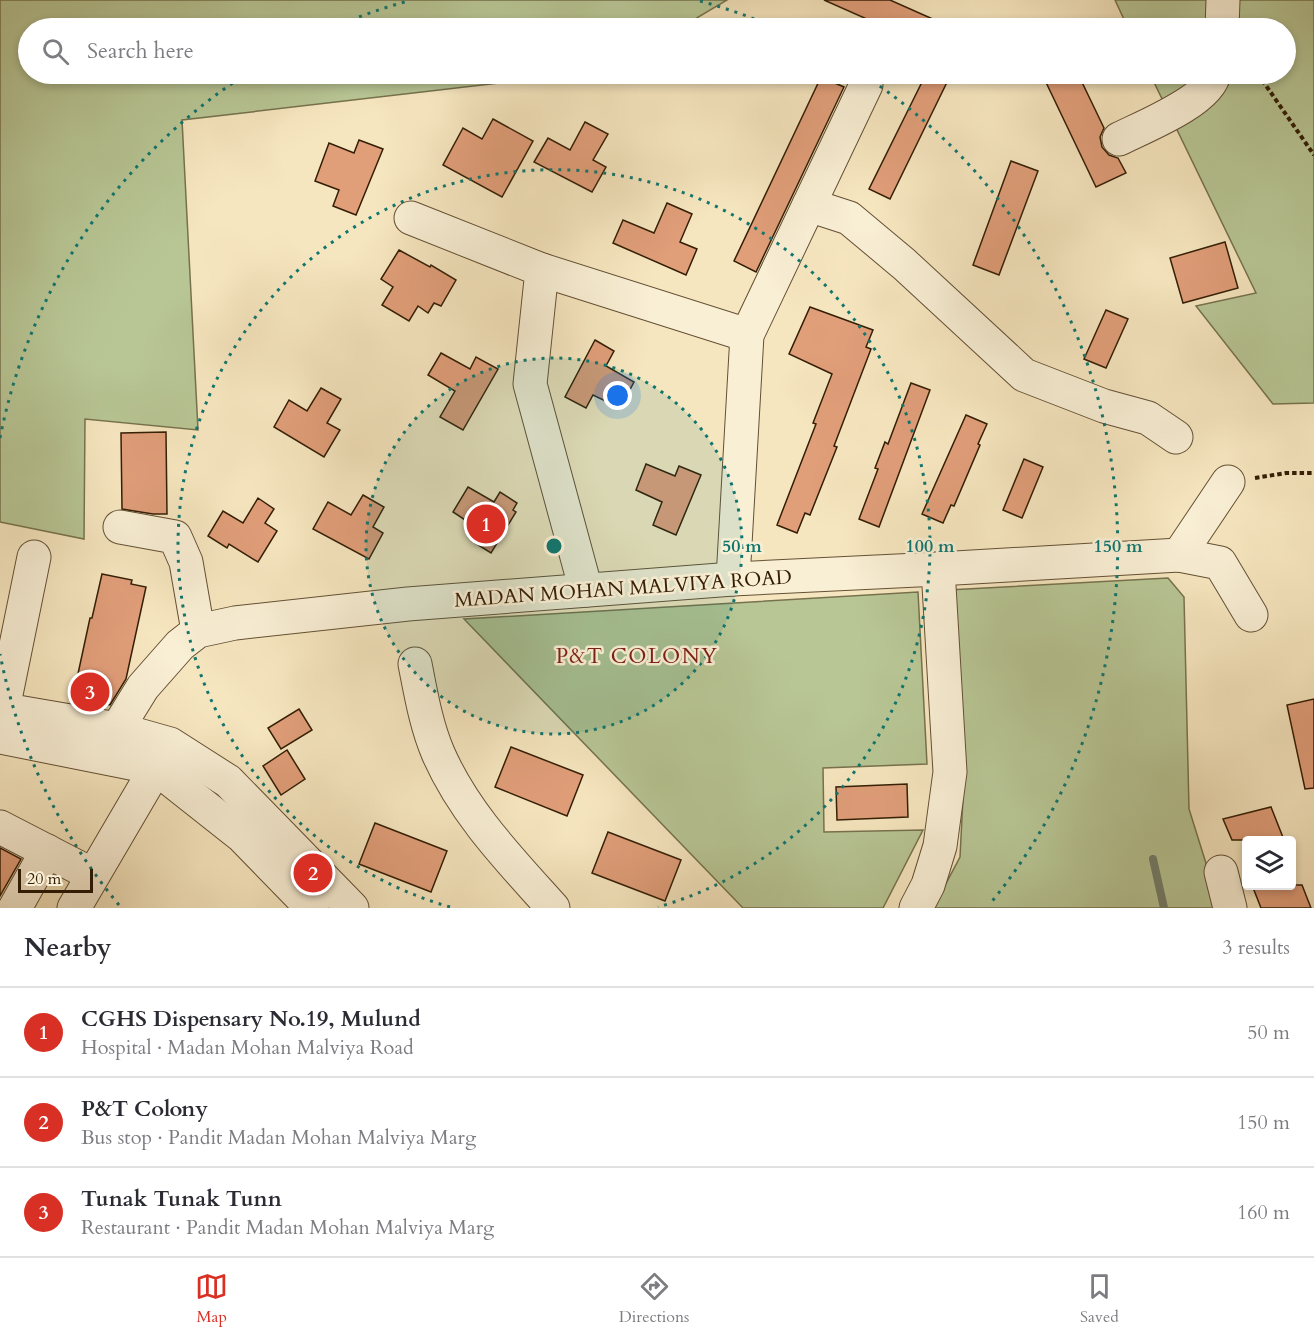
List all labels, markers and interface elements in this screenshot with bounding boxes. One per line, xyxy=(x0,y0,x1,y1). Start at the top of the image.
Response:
search box xyxy=(18,18,1296,84)
icon: search xyxy=(39,35,72,68)
text: Search here xyxy=(87,36,194,66)
your location xyxy=(603,381,632,410)
pin: 1 xyxy=(466,502,506,546)
text: 50 m xyxy=(722,534,762,559)
text: 100 m xyxy=(905,534,955,559)
text: 150 m xyxy=(1093,534,1143,559)
centre of rings xyxy=(544,536,564,556)
street label: MADAN MOHAN MALVIYA ROAD xyxy=(453,563,793,614)
district label: P&T COLONY xyxy=(556,642,718,671)
pin: 3 xyxy=(70,670,110,714)
map controls xyxy=(1242,836,1296,890)
button: layers xyxy=(1242,836,1296,890)
pin: 2 xyxy=(294,850,332,896)
scale bar xyxy=(18,866,93,894)
text: 20 m xyxy=(27,868,61,890)
text: Nearby xyxy=(24,930,112,965)
text: 3 results xyxy=(1222,934,1290,961)
text: CGHS Dispensary No.19, Mulund xyxy=(81,1004,421,1034)
text: 1 xyxy=(38,1019,49,1046)
text: 50 m xyxy=(1247,1019,1290,1046)
text: Hospital · Madan Mohan Malviya Road xyxy=(81,1034,414,1061)
text: P&T Colony xyxy=(81,1094,208,1124)
text: 2 xyxy=(38,1109,49,1136)
text: 150 m xyxy=(1237,1109,1290,1136)
text: Bus stop · Pandit Madan Mohan Malviya Marg xyxy=(81,1124,476,1151)
text: Tunak Tunak Tunn xyxy=(81,1184,282,1214)
text: 3 xyxy=(38,1199,49,1226)
text: 160 m xyxy=(1237,1199,1290,1226)
text: Restaurant · Pandit Madan Mohan Malviya Marg xyxy=(81,1214,494,1241)
tab: Map xyxy=(195,1270,228,1328)
tab: Directions xyxy=(619,1270,689,1328)
tab: Saved xyxy=(1080,1270,1119,1328)

